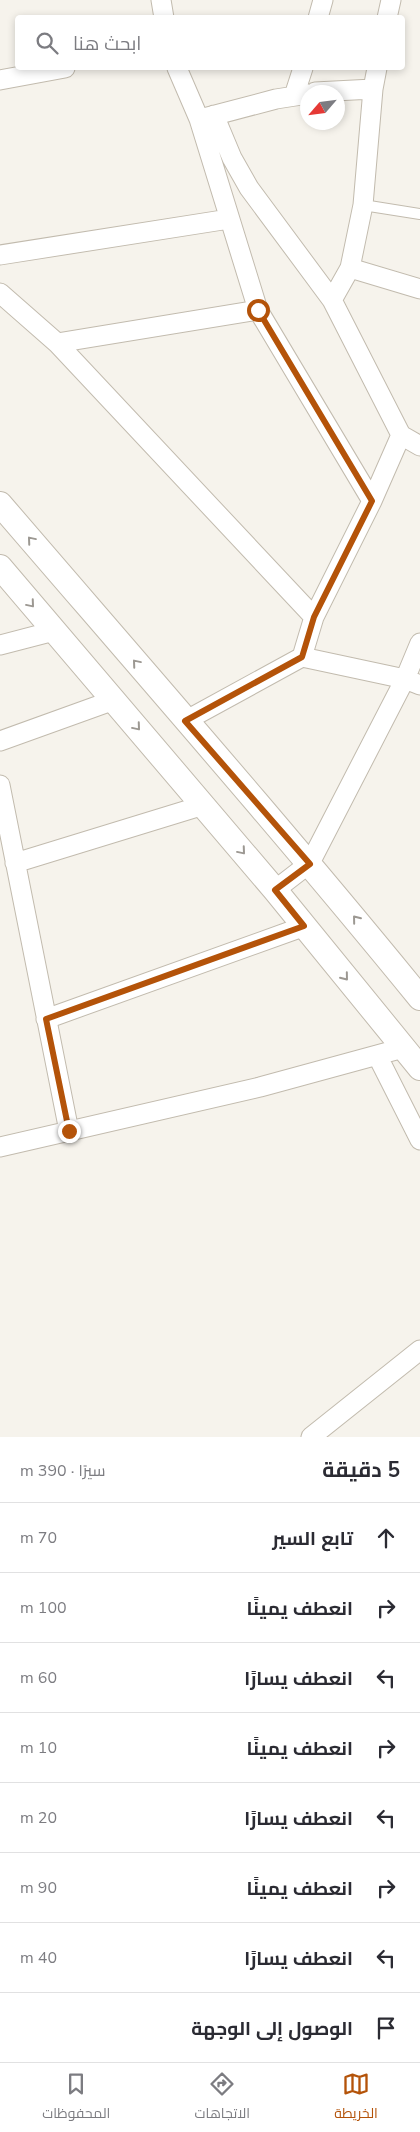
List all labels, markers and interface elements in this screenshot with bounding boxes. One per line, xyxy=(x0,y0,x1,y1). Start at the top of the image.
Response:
search box xyxy=(15,15,405,70)
icon: search xyxy=(33,29,61,57)
text: ابحث هنا xyxy=(73,31,141,57)
north arrow xyxy=(300,85,345,130)
route start xyxy=(247,299,270,322)
one-way arrow xyxy=(27,536,36,545)
one-way arrow xyxy=(26,598,34,607)
one-way arrow xyxy=(133,660,142,669)
one-way arrow xyxy=(131,722,140,731)
one-way arrow xyxy=(237,845,245,854)
one-way arrow xyxy=(352,916,361,925)
one-way arrow xyxy=(340,971,349,980)
route end xyxy=(58,1120,81,1143)
text: 5 دقيقة xyxy=(322,1456,400,1484)
text: سيرًا · 390 m xyxy=(20,1460,106,1482)
icon: ahead xyxy=(372,1524,400,1552)
text: تابع السير xyxy=(272,1526,353,1552)
text: 70 m xyxy=(20,1527,57,1549)
icon: right xyxy=(372,1594,400,1622)
text: انعطف يمينًا xyxy=(247,1596,353,1622)
text: 100 m xyxy=(20,1597,67,1619)
icon: left xyxy=(372,1664,400,1692)
text: انعطف يسارًا xyxy=(244,1666,353,1692)
text: 60 m xyxy=(20,1667,57,1689)
icon: right xyxy=(372,1734,400,1762)
text: انعطف يمينًا xyxy=(247,1736,353,1762)
text: 10 m xyxy=(20,1737,57,1759)
icon: left xyxy=(372,1804,400,1832)
text: انعطف يسارًا xyxy=(244,1806,353,1832)
text: 20 m xyxy=(20,1807,57,1829)
icon: right xyxy=(372,1874,400,1902)
text: انعطف يمينًا xyxy=(247,1876,353,1902)
text: 90 m xyxy=(20,1877,57,1899)
icon: left xyxy=(372,1944,400,1972)
text: انعطف يسارًا xyxy=(244,1946,353,1972)
text: 40 m xyxy=(20,1947,57,1969)
icon: arrive xyxy=(372,2014,400,2042)
text: الوصول إلى الوجهة xyxy=(191,2016,353,2042)
tab: المحفوظات xyxy=(42,2070,110,2126)
tab: الاتجاهات xyxy=(195,2070,250,2126)
tab: الخريطة xyxy=(334,2070,378,2126)

